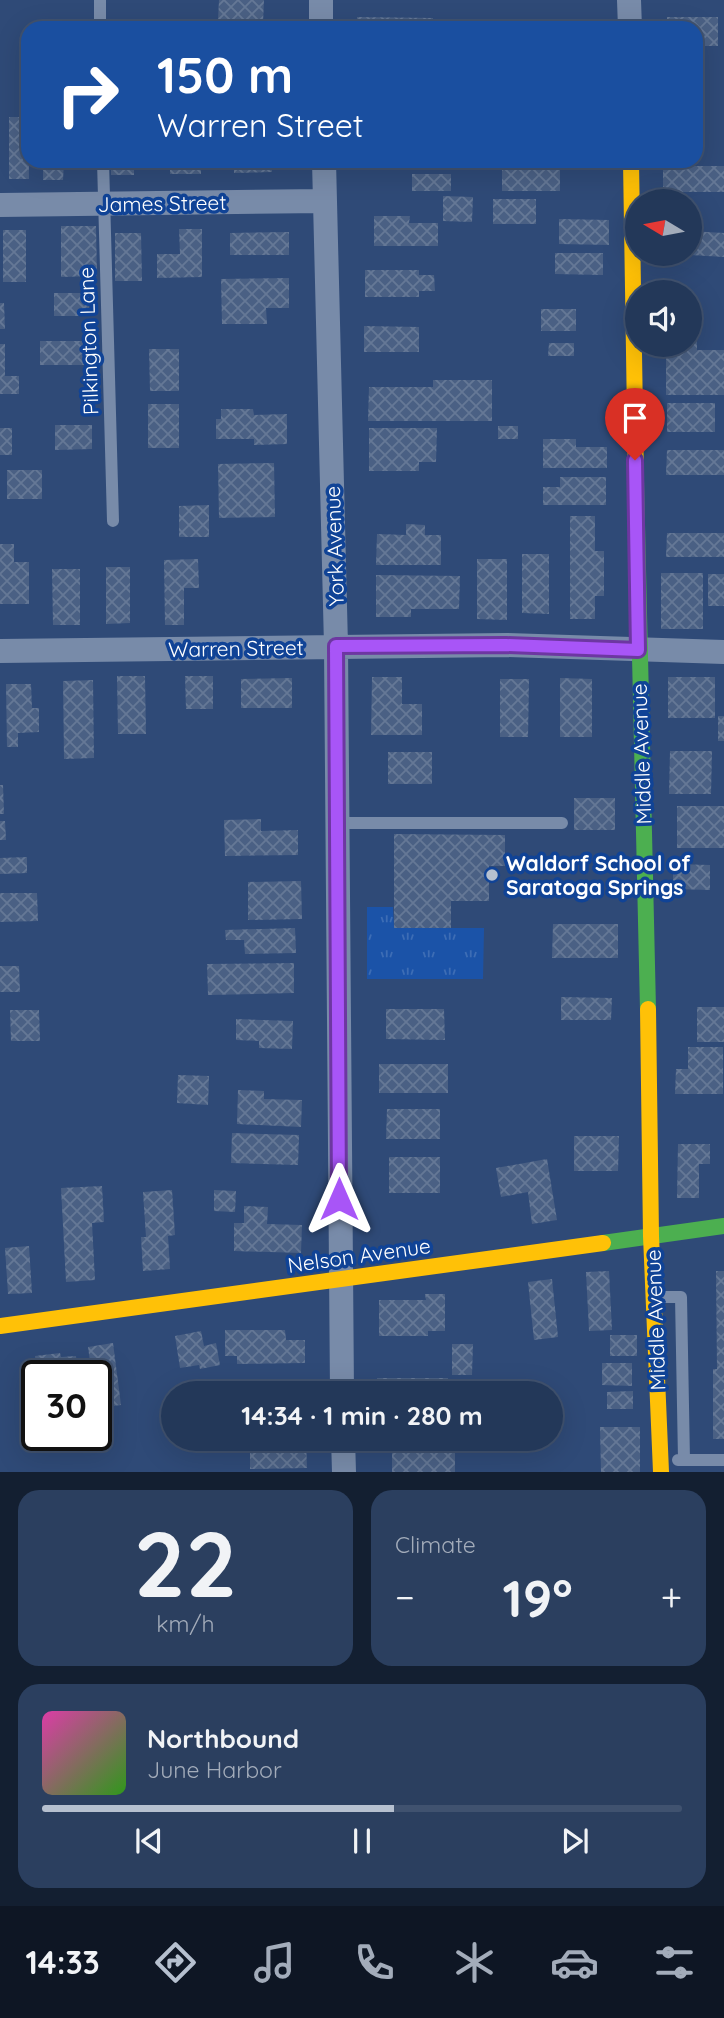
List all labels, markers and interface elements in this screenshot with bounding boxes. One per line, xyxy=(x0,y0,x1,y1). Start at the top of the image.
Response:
text: 150 m xyxy=(157,44,293,105)
icon: right xyxy=(42,49,133,140)
text: Warren Street xyxy=(157,105,364,145)
street label: James Street xyxy=(97,189,227,217)
north arrow xyxy=(625,189,702,266)
map controls xyxy=(625,189,702,357)
street label: Pilkington Lane xyxy=(72,266,104,416)
button: sound xyxy=(625,280,702,357)
pin xyxy=(605,388,665,460)
icon: arrive xyxy=(616,399,654,437)
street label: York Avenue xyxy=(319,485,349,607)
street label: Warren Street xyxy=(168,634,304,662)
street label: Middle Avenue xyxy=(626,683,656,825)
place label: Waldorf School of Saratoga Springs xyxy=(506,850,691,900)
marker: Waldorf School of Saratoga Springs xyxy=(484,867,500,883)
position arrow xyxy=(302,1162,376,1236)
street label: Nelson Avenue xyxy=(286,1232,432,1278)
street label: Middle Avenue xyxy=(640,1249,670,1391)
speed limit sign: 30 xyxy=(21,1360,112,1451)
text: 14:34 · 1 min · 280 m xyxy=(241,1399,483,1432)
text: 22 xyxy=(134,1506,237,1620)
text: Climate xyxy=(395,1530,476,1559)
text: 19° xyxy=(503,1565,573,1630)
text: − xyxy=(395,1573,415,1621)
text: + xyxy=(661,1573,682,1621)
text: km/h xyxy=(156,1609,215,1638)
text: Northbound xyxy=(147,1722,299,1755)
text: June Harbor xyxy=(147,1755,282,1784)
icon: previous xyxy=(130,1822,168,1860)
icon: pause xyxy=(343,1822,381,1860)
icon: next xyxy=(556,1822,594,1860)
icon: directions xyxy=(151,1938,200,1987)
icon: music xyxy=(250,1938,299,1987)
icon: phone xyxy=(350,1938,399,1987)
icon: climate xyxy=(450,1938,499,1987)
icon: car xyxy=(550,1938,599,1987)
icon: filters xyxy=(650,1938,699,1987)
text: 14:33 xyxy=(25,1942,100,1982)

